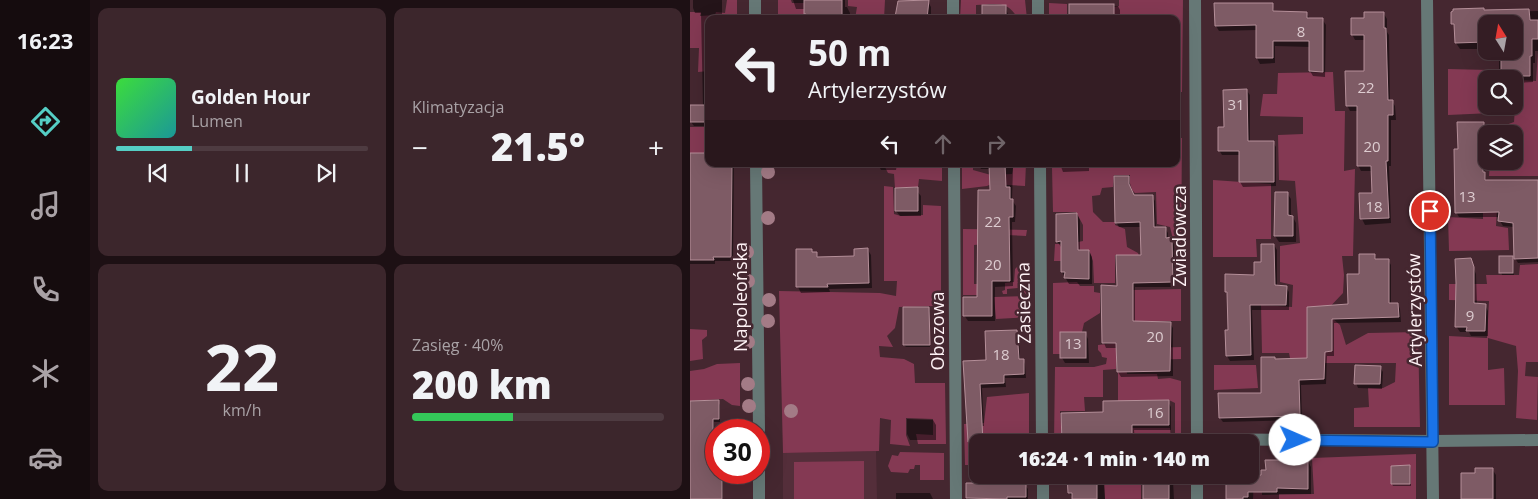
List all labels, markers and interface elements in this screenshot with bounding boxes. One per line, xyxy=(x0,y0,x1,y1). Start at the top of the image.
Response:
north arrow xyxy=(1478,15,1522,60)
map controls xyxy=(1478,15,1523,170)
house number: 8 xyxy=(1297,21,1305,41)
text: 16:23 xyxy=(17,25,73,55)
text: 50 m xyxy=(808,29,891,76)
icon: left xyxy=(725,35,790,100)
button: search xyxy=(1478,70,1523,115)
text: Artylerzystów xyxy=(808,74,947,104)
house number: 22 xyxy=(1357,77,1375,97)
text: Golden Hour xyxy=(191,84,310,110)
house number: 31 xyxy=(1227,94,1245,114)
text: Klimatyzacja xyxy=(412,96,504,118)
icon: directions xyxy=(28,104,63,139)
text: Lumen xyxy=(191,110,243,132)
text: 21.5° xyxy=(491,120,585,172)
button: layers xyxy=(1478,125,1523,170)
text: − xyxy=(412,128,428,166)
text: + xyxy=(648,128,664,166)
icon: left xyxy=(876,130,904,158)
icon: ahead xyxy=(929,130,957,158)
icon: right xyxy=(982,130,1010,158)
house number: 20 xyxy=(1363,136,1381,156)
icon: previous xyxy=(144,159,172,187)
icon: pause xyxy=(228,159,256,187)
icon: next xyxy=(312,159,340,187)
street label: Zwiadowcza xyxy=(1167,185,1191,287)
house number: 13 xyxy=(1458,186,1476,206)
icon: music xyxy=(28,188,63,223)
pin xyxy=(1409,190,1451,232)
house number: 18 xyxy=(1365,196,1383,216)
icon: arrive xyxy=(1416,197,1444,225)
house number: 22 xyxy=(984,211,1002,231)
street label: Napoleońska xyxy=(728,242,752,352)
street label: Artylerzystów xyxy=(1401,253,1427,367)
house number: 20 xyxy=(984,254,1002,274)
street label: Zasieczna xyxy=(1010,262,1036,344)
icon: phone xyxy=(28,272,63,307)
street label: Obozowa xyxy=(925,291,949,371)
house number: 9 xyxy=(1466,305,1474,325)
text: 22 xyxy=(205,322,279,410)
house number: 20 xyxy=(1146,326,1164,346)
house number: 13 xyxy=(1064,333,1082,353)
text: Zasięg · 40% xyxy=(412,334,503,356)
house number: 18 xyxy=(992,344,1010,364)
icon: climate xyxy=(28,356,63,391)
text: 200 km xyxy=(412,358,552,410)
text: km/h xyxy=(223,399,261,421)
house number: 16 xyxy=(1146,402,1164,422)
position arrow xyxy=(1268,413,1320,465)
speed limit sign: 30 xyxy=(705,419,770,484)
icon: car xyxy=(28,440,63,475)
text: 16:24 · 1 min · 140 m xyxy=(1018,446,1210,472)

